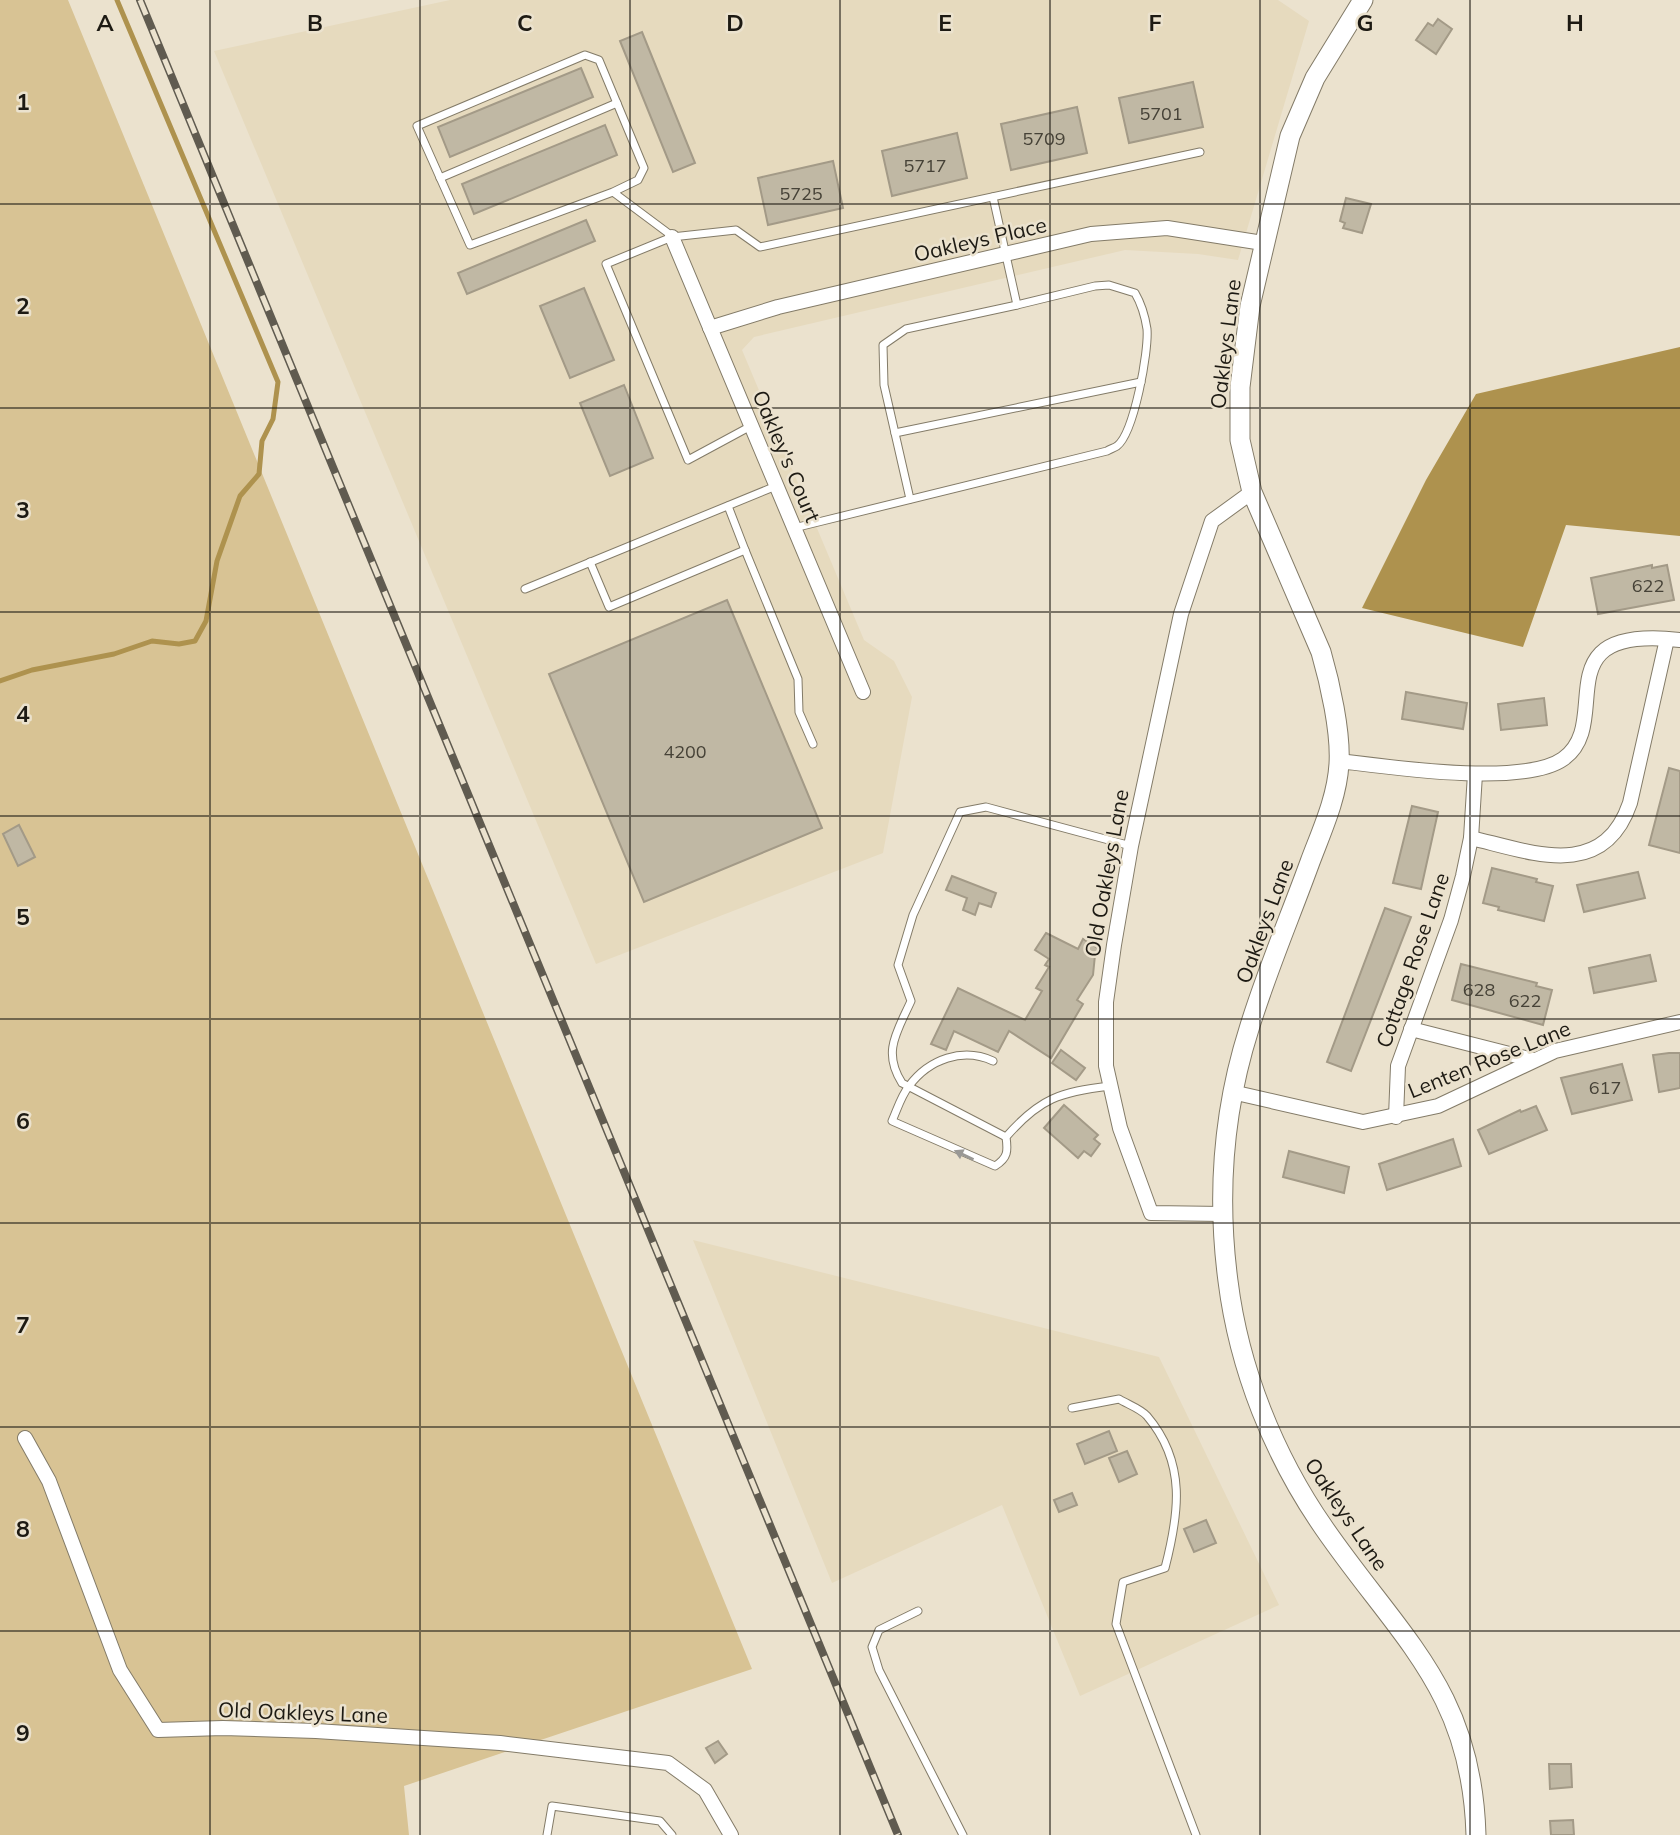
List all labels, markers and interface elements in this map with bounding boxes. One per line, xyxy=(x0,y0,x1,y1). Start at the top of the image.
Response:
text: A xyxy=(96,8,114,37)
text: B xyxy=(307,8,323,37)
text: C xyxy=(517,8,533,37)
text: D xyxy=(726,8,744,37)
text: E xyxy=(938,8,952,37)
text: F xyxy=(1148,8,1162,37)
text: G xyxy=(1356,8,1374,37)
text: H xyxy=(1566,8,1584,37)
text: 1 xyxy=(16,87,30,116)
house number: 5701 xyxy=(1139,102,1183,125)
house number: 5709 xyxy=(1022,127,1066,150)
house number: 5717 xyxy=(903,154,947,177)
house number: 5725 xyxy=(779,182,823,205)
street label: Oakleys Place xyxy=(911,211,1049,267)
street label: Oakleys Lane xyxy=(1204,278,1246,410)
text: 2 xyxy=(16,291,30,320)
street label: Oakley's Court xyxy=(748,386,826,526)
text: 3 xyxy=(16,495,30,524)
house number: 622 xyxy=(1632,574,1664,597)
text: 4 xyxy=(16,699,30,728)
house number: 4200 xyxy=(663,740,707,763)
street label: Old Oakleys Lane xyxy=(1078,787,1134,959)
street label: Oakleys Lane xyxy=(1229,855,1299,987)
street label: Cottage Rose Lane xyxy=(1370,869,1454,1051)
text: 5 xyxy=(16,902,30,931)
house number: 628 xyxy=(1463,978,1495,1001)
house number: 622 xyxy=(1509,989,1541,1012)
street label: Lenten Rose Lane xyxy=(1404,1015,1574,1103)
house number: 617 xyxy=(1589,1076,1621,1099)
text: 6 xyxy=(16,1106,30,1135)
one-way arrow xyxy=(954,1149,974,1160)
text: 7 xyxy=(16,1310,30,1339)
street label: Oakleys Lane xyxy=(1300,1453,1394,1575)
text: 8 xyxy=(16,1514,30,1543)
street label: Old Oakleys Lane xyxy=(218,1696,388,1728)
text: 9 xyxy=(16,1718,30,1747)

